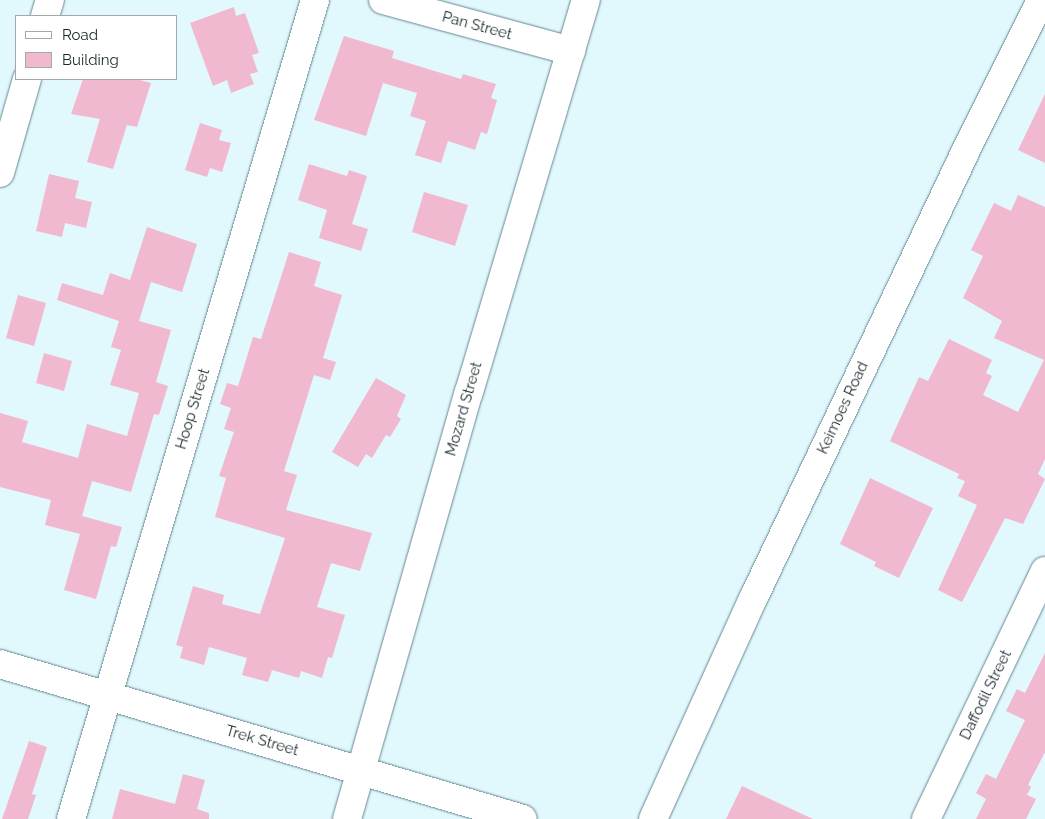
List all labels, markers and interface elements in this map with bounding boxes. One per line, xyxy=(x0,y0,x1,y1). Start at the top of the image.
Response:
street label: Pan Street xyxy=(440,8,514,44)
legend xyxy=(15,15,178,80)
text: Road xyxy=(62,26,98,44)
text: Building xyxy=(62,51,119,69)
street label: Keimoes Road xyxy=(814,359,872,457)
street label: Mozard Street xyxy=(442,360,486,458)
street label: Hoop Street xyxy=(172,366,214,452)
street label: Daffodil Street xyxy=(956,647,1016,743)
street label: Trek Street xyxy=(223,722,301,760)

